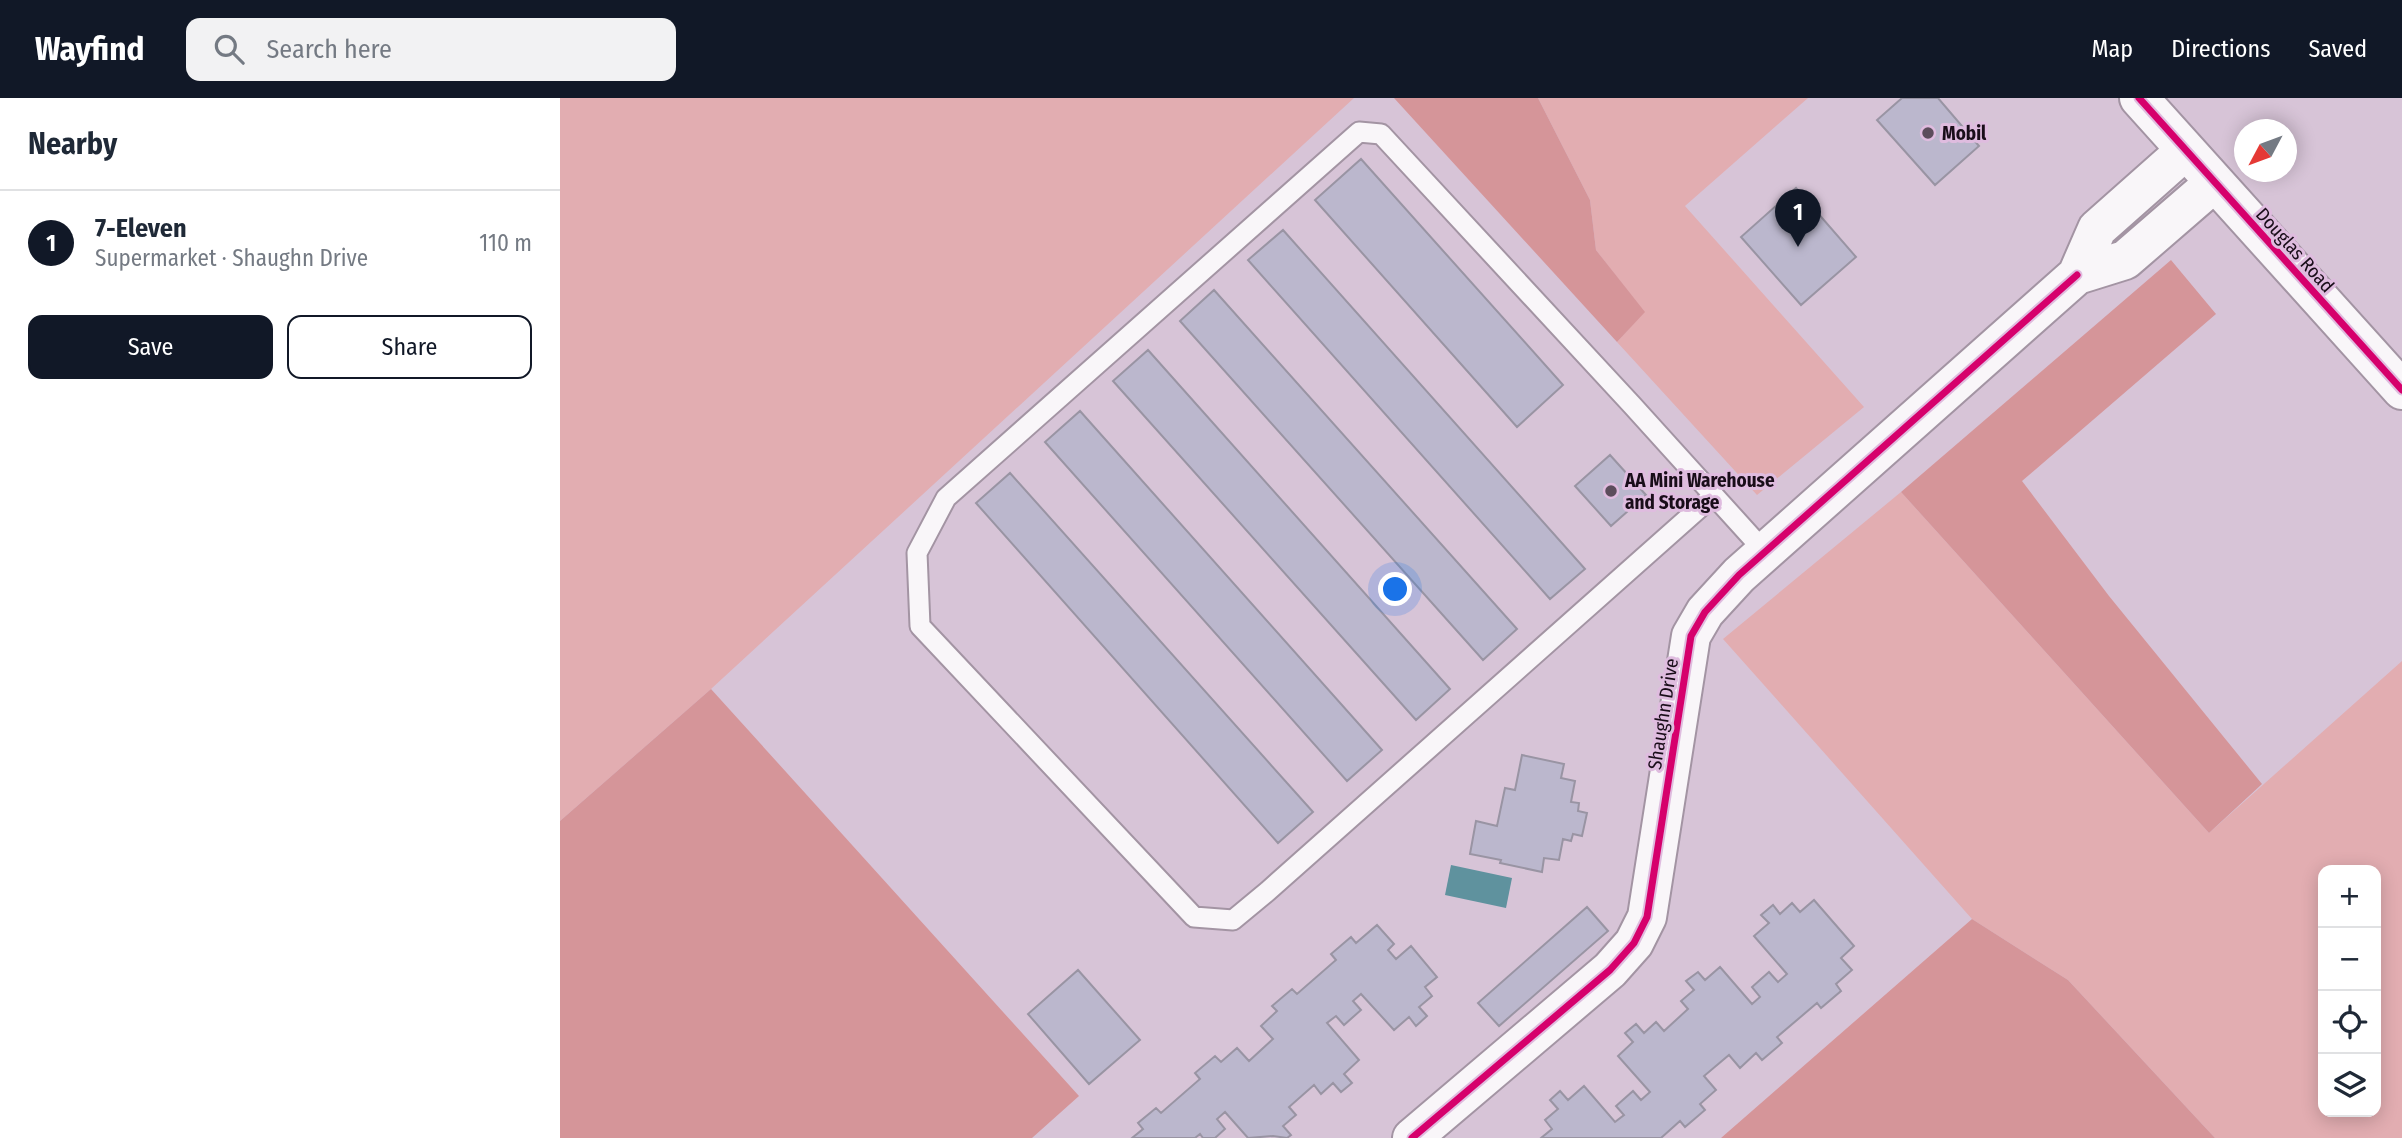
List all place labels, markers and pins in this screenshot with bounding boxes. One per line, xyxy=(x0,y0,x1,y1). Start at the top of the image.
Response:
place label: Mobil xyxy=(1942,122,1987,145)
marker: Mobil xyxy=(1920,125,1936,141)
pin: 1 xyxy=(1775,189,1821,247)
place label: AA Mini Warehouse and Storage xyxy=(1624,469,1775,514)
marker: AA Mini Warehouse and Storage xyxy=(1603,483,1619,499)

